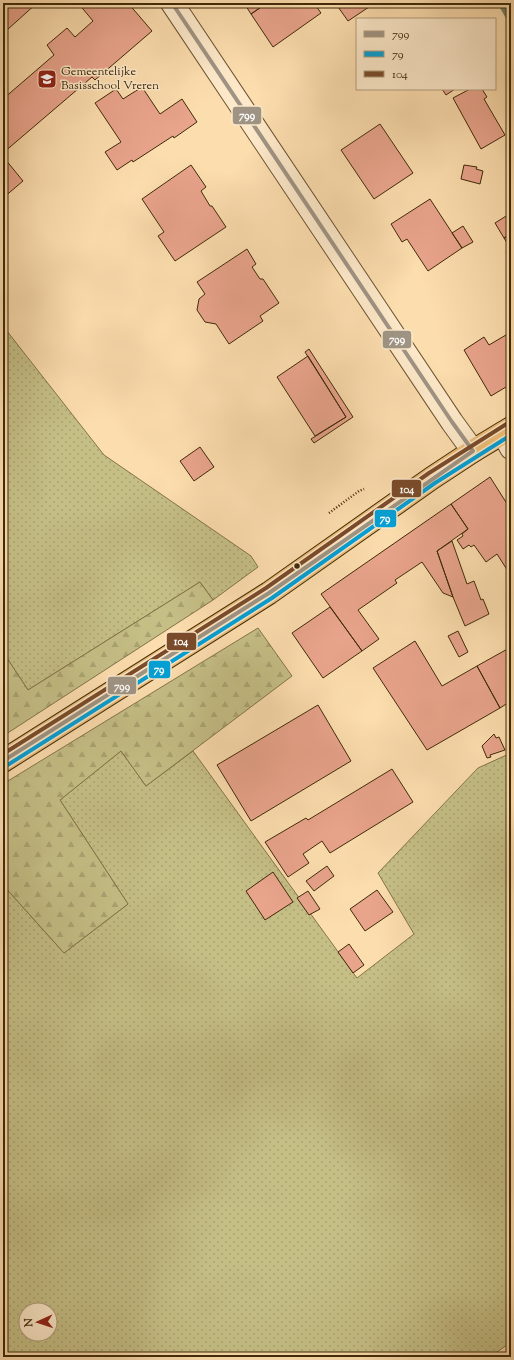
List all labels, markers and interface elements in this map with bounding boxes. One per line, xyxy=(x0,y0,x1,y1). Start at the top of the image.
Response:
legend xyxy=(356,18,496,90)
text: 799 xyxy=(392,26,410,44)
text: 79 xyxy=(392,46,404,64)
place label: Gemeentelijke Basisschool Vreren xyxy=(61,63,159,95)
text: 104 xyxy=(392,66,408,84)
school or university icon: Gemeentelijke Basisschool Vreren xyxy=(36,68,58,90)
line badge: 799 xyxy=(232,106,262,125)
text: 799 xyxy=(239,108,256,124)
line badge: 799 xyxy=(382,330,412,349)
text: 799 xyxy=(389,332,406,348)
line badge: 104 xyxy=(391,479,422,498)
text: 104 xyxy=(399,482,415,498)
line badge: 79 xyxy=(374,509,397,528)
text: 79 xyxy=(380,511,391,527)
unlabelled marker xyxy=(292,561,302,571)
line badge: 104 xyxy=(166,632,197,651)
text: 104 xyxy=(173,634,189,650)
line badge: 79 xyxy=(148,660,171,679)
text: 79 xyxy=(154,662,165,678)
line badge: 799 xyxy=(107,676,137,695)
text: 799 xyxy=(114,679,131,695)
north arrow xyxy=(18,1302,58,1342)
text: N xyxy=(21,1317,37,1328)

